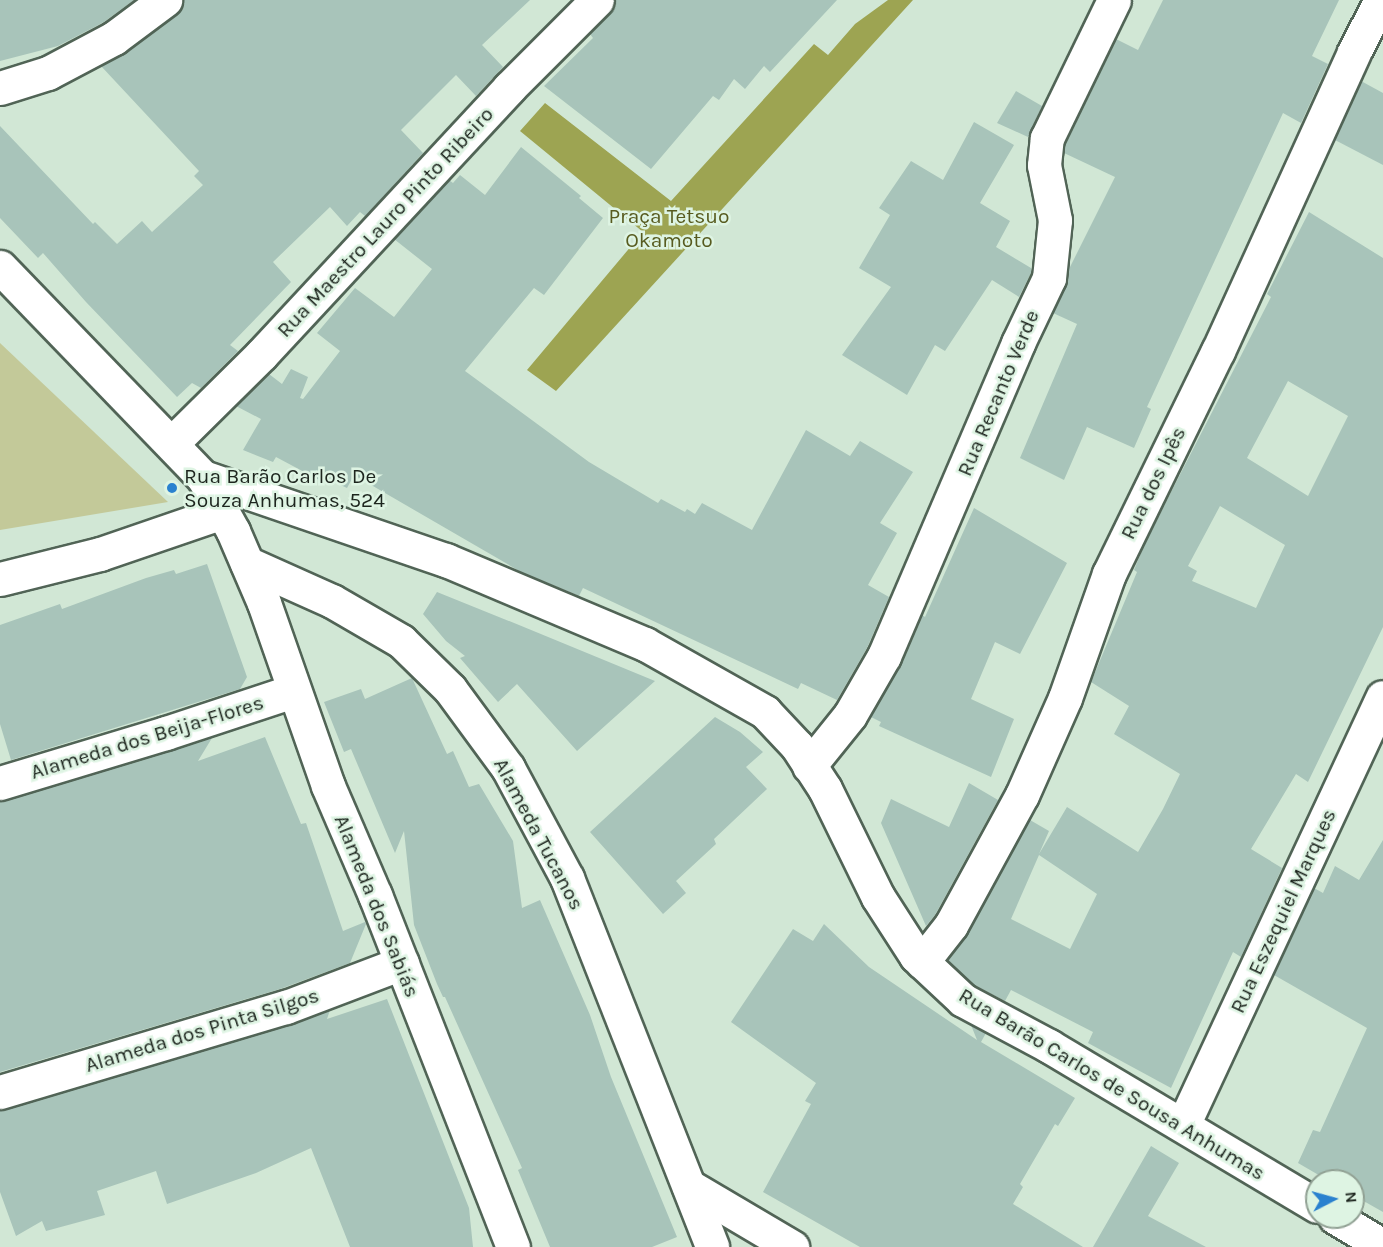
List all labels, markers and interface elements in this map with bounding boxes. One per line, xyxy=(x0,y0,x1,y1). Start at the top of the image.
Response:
street label: Rua Maestro Lauro Pinto Ribeiro xyxy=(271,102,499,342)
park label: Praça Tetsuo Okamoto xyxy=(608,203,730,253)
street label: Rua Recanto Verde xyxy=(952,306,1044,480)
street label: Rua dos Ipês xyxy=(1115,423,1191,543)
place label: Rua Barão Carlos De Souza Anhumas, 524 xyxy=(184,463,385,513)
marker: Rua Barão Carlos De Souza Anhumas, 524 xyxy=(165,481,179,495)
street label: Alameda dos Beija-Flores xyxy=(28,690,266,784)
street label: Alameda Tucanos xyxy=(488,754,590,914)
street label: Rua Eszequiel Marques xyxy=(1225,805,1341,1017)
street label: Alameda dos Sabiás xyxy=(329,811,425,1001)
street label: Alameda dos Pinta Silgos xyxy=(82,982,322,1078)
street label: Rua Barão Carlos de Sousa Anhumas xyxy=(954,982,1270,1186)
north arrow xyxy=(1305,1169,1365,1229)
text: N xyxy=(1341,1191,1361,1204)

